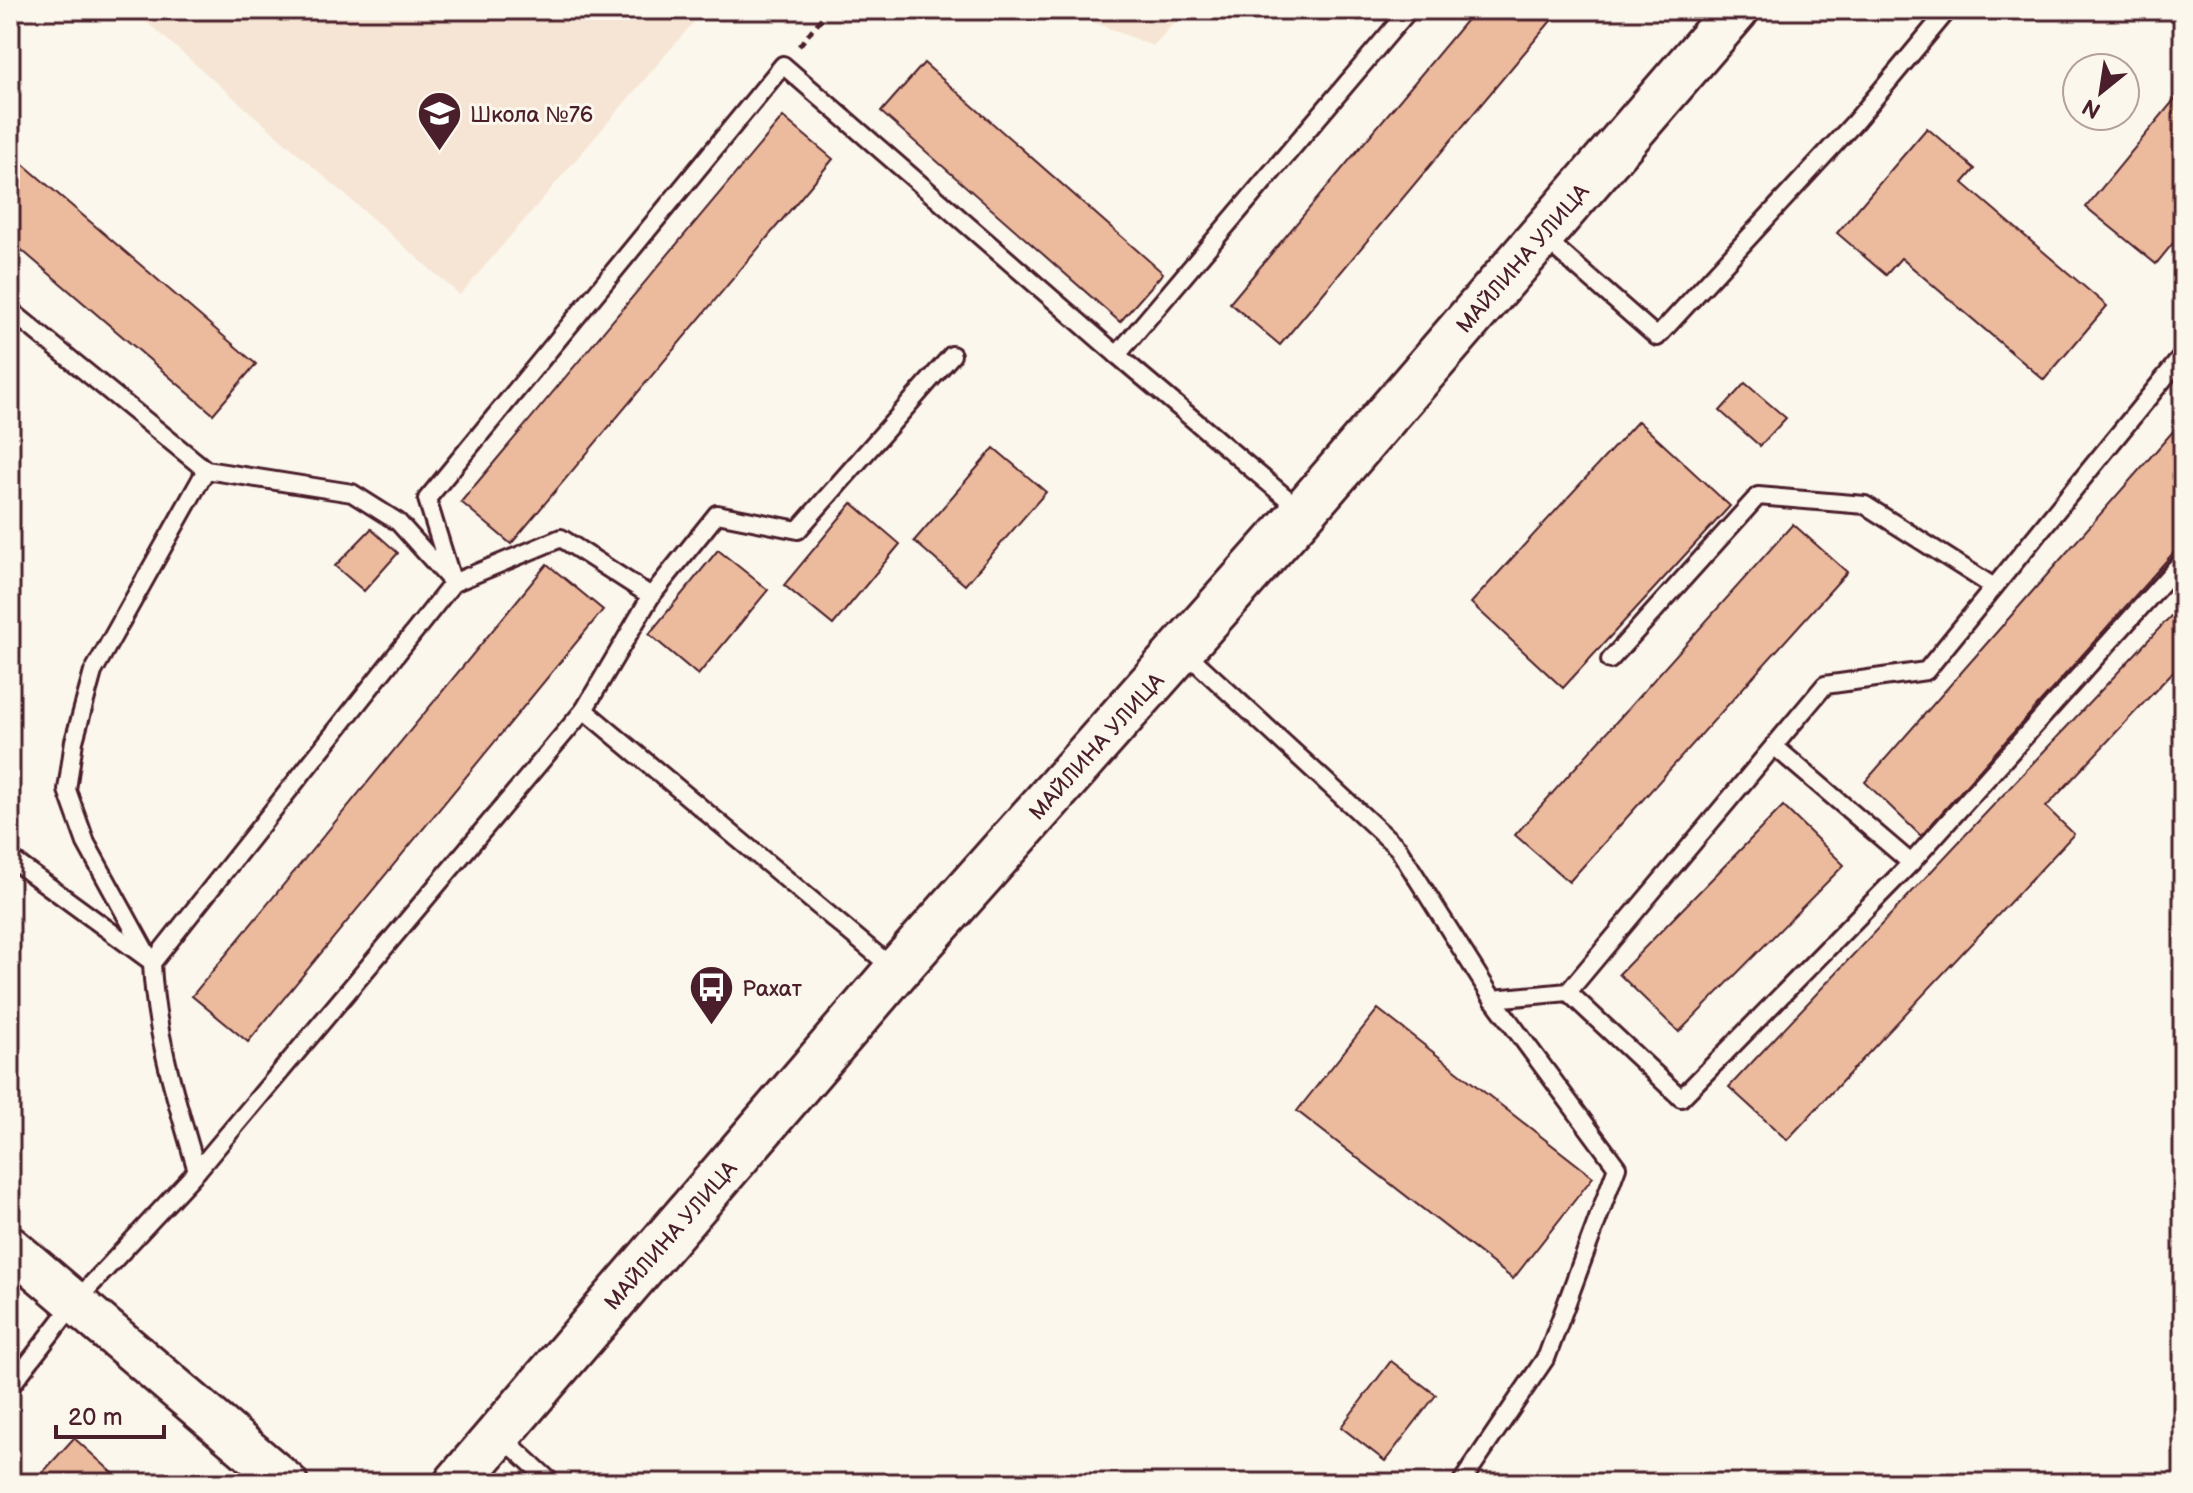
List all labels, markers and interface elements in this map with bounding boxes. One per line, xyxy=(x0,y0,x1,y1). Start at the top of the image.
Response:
north arrow xyxy=(2061,52,2141,132)
school or university icon: Школа №76 xyxy=(415,90,463,153)
text: N xyxy=(2078,92,2106,124)
place label: Школа №76 xyxy=(470,102,593,129)
street label: МАЙЛИНА УЛИЦА xyxy=(1451,178,1596,339)
street label: МАЙЛИНА УЛИЦА xyxy=(1024,667,1171,826)
bus stop icon: Рахат xyxy=(687,964,735,1027)
place label: Рахат xyxy=(742,976,803,1003)
street label: МАЙЛИНА УЛИЦА xyxy=(599,1155,744,1316)
scale bar xyxy=(56,1389,164,1439)
text: 20 m xyxy=(68,1403,123,1432)

